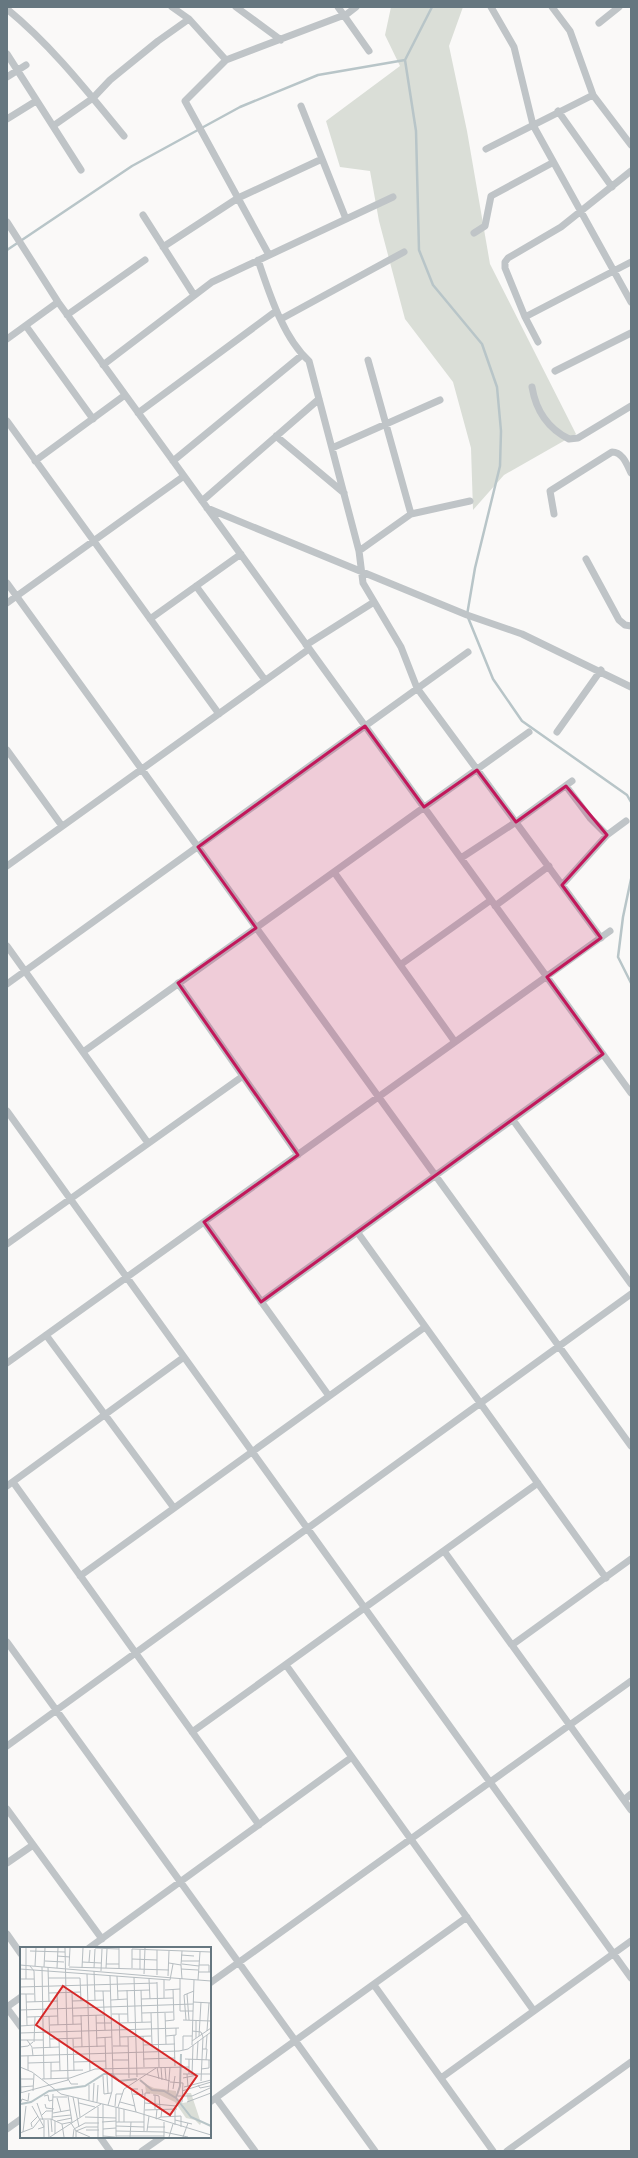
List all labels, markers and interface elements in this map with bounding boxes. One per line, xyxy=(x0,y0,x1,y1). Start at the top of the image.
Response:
inset map xyxy=(20,1947,211,2138)

